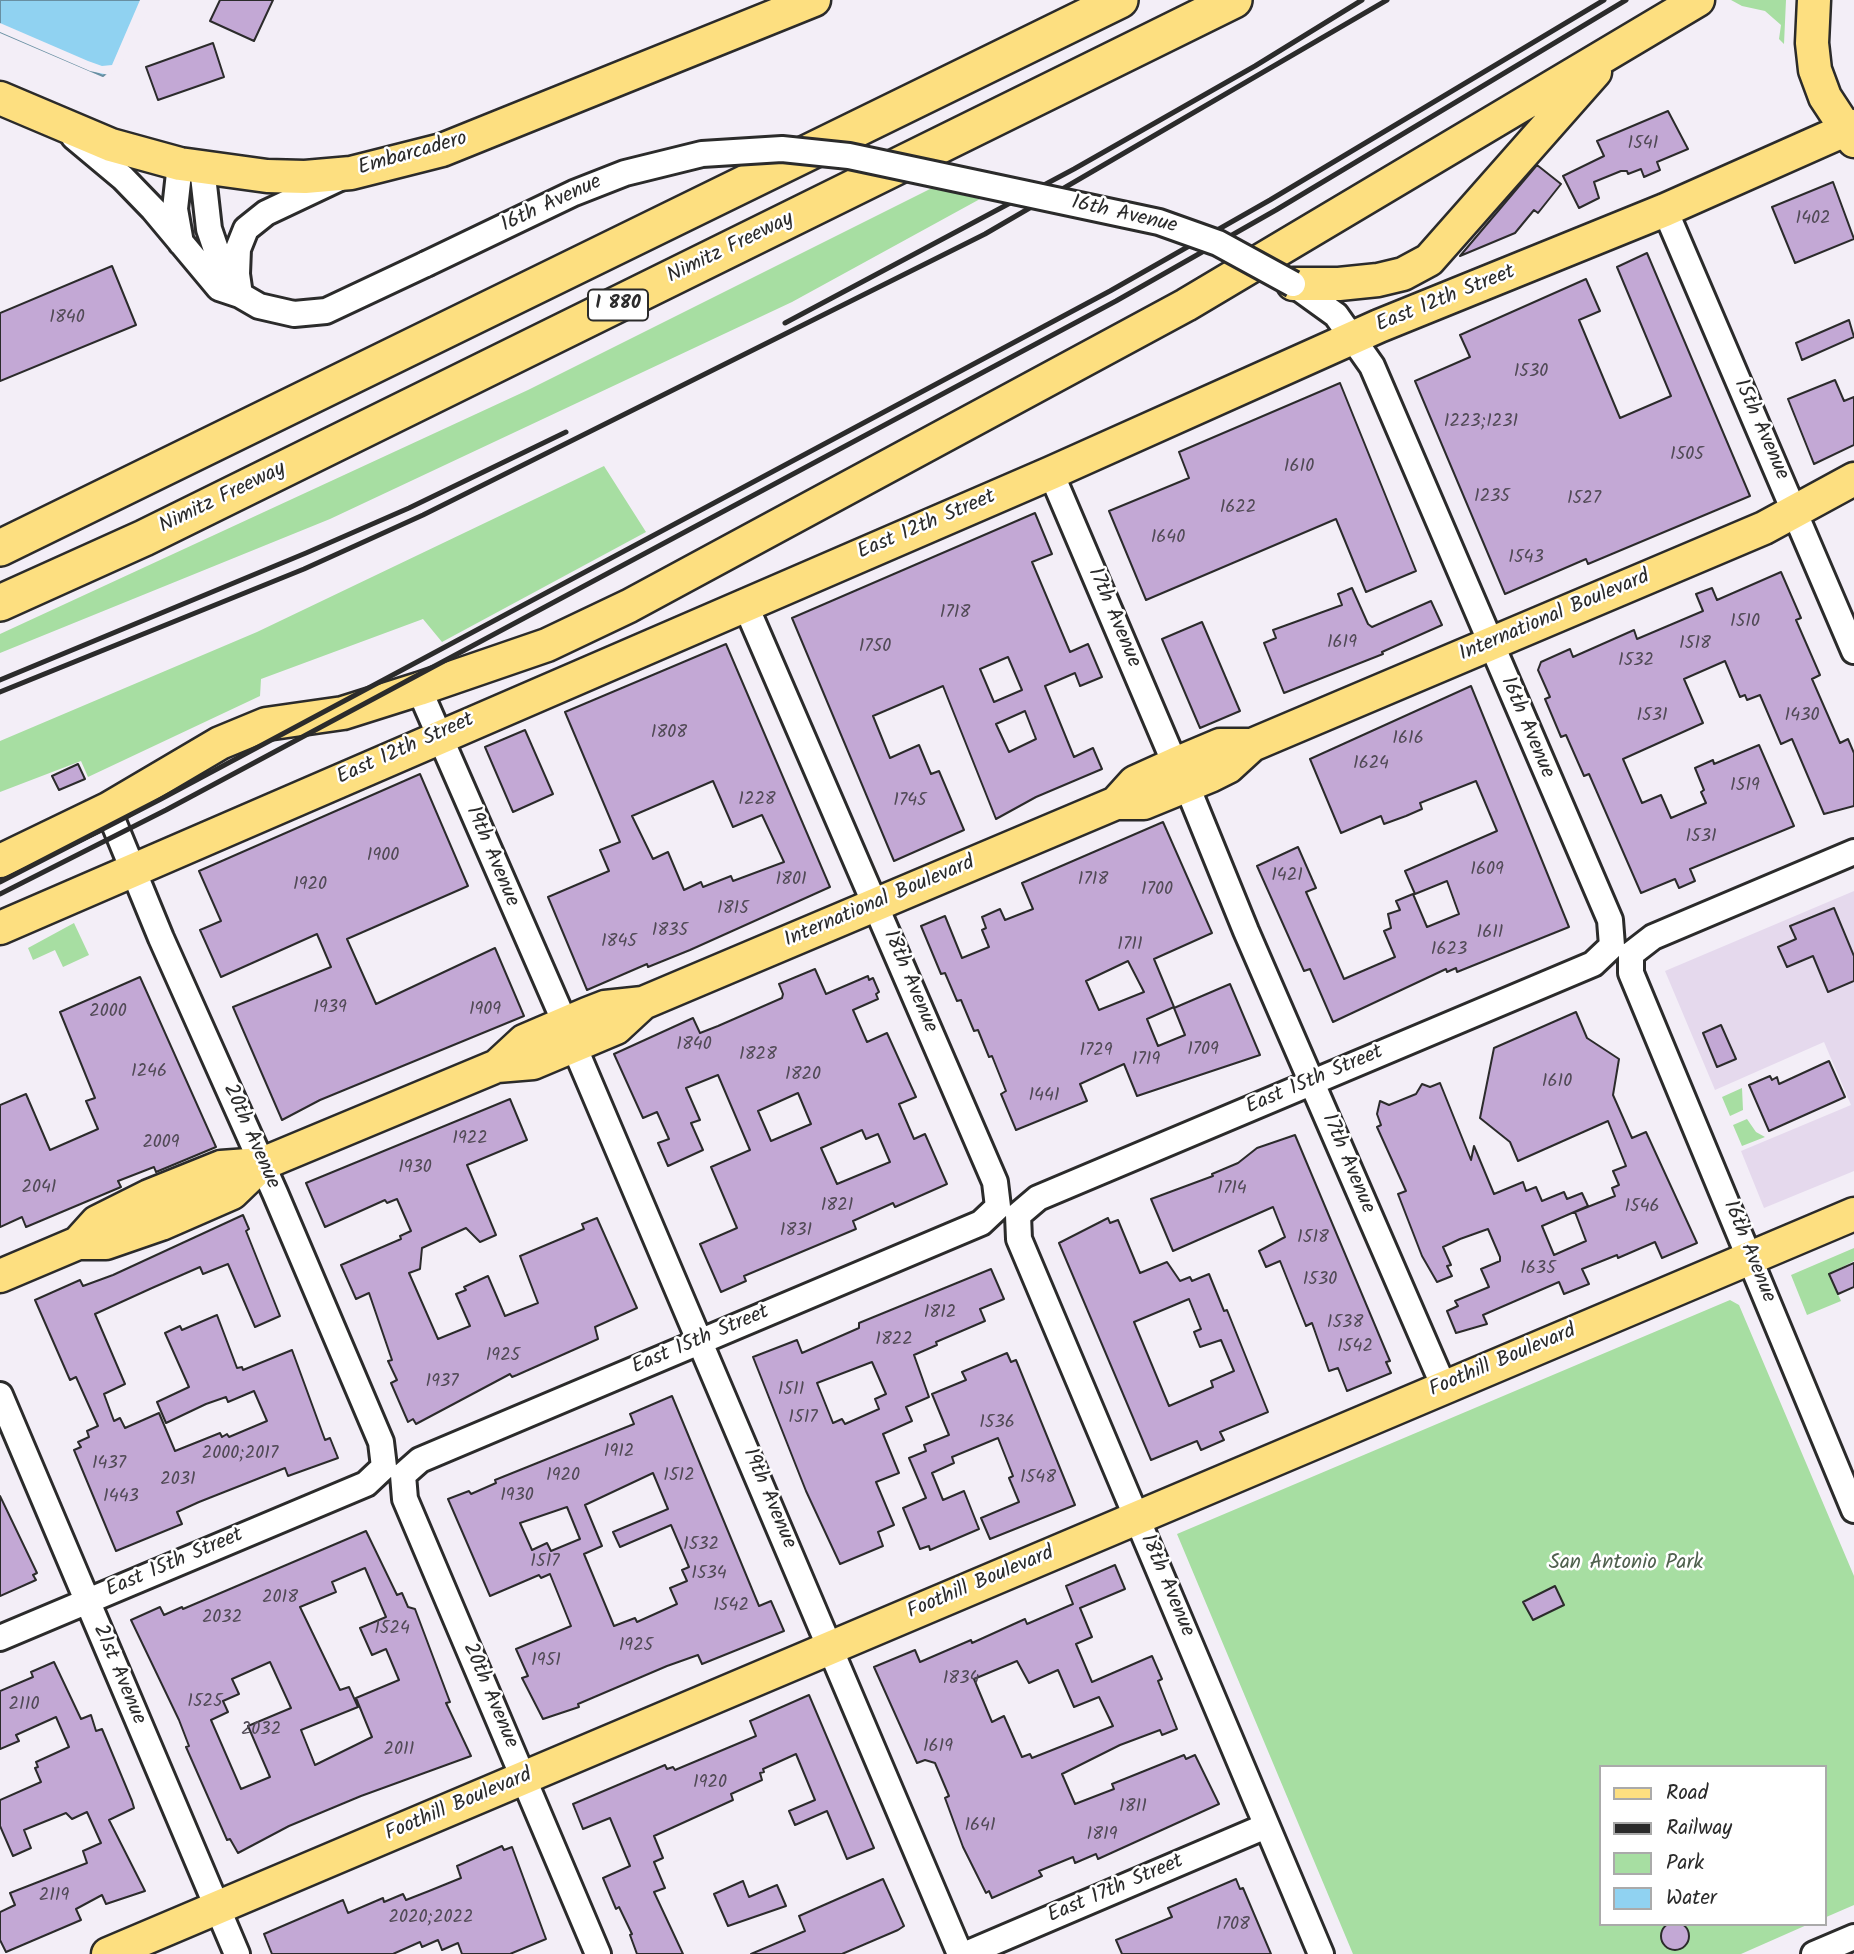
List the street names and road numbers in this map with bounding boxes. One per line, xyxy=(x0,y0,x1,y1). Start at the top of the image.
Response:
street label: Embarcadero xyxy=(355,127,471,183)
street label: 16th Avenue xyxy=(498,171,606,239)
street label: 16th Avenue xyxy=(1069,192,1179,240)
street label: Nimitz Freeway xyxy=(664,208,798,290)
street label: East 12th Street xyxy=(1373,261,1519,339)
road number: I 880 xyxy=(588,290,648,320)
street label: 15th Avenue xyxy=(1727,376,1793,484)
street label: Nimitz Freeway xyxy=(156,458,290,540)
street label: East 12th Street xyxy=(854,486,1000,566)
street label: 17th Avenue xyxy=(1081,564,1145,672)
street label: International Boulevard xyxy=(1456,565,1654,669)
street label: 16th Avenue xyxy=(1493,673,1559,783)
street label: East 12th Street xyxy=(334,708,478,792)
street label: 19th Avenue xyxy=(459,803,523,911)
street label: International Boulevard xyxy=(781,851,979,955)
street label: 18th Avenue xyxy=(876,927,942,1037)
street label: East 15th Street xyxy=(1243,1041,1387,1121)
street label: 20th Avenue xyxy=(216,1081,284,1193)
street label: 17th Avenue xyxy=(1315,1110,1379,1218)
street label: 16th Avenue xyxy=(1716,1197,1780,1307)
street label: East 15th Street xyxy=(629,1301,773,1381)
street label: Foothill Boulevard xyxy=(1426,1320,1580,1404)
street label: 19th Avenue xyxy=(736,1445,800,1553)
street label: East 15th Street xyxy=(103,1524,247,1604)
street label: 18th Avenue xyxy=(1133,1531,1199,1641)
street label: Foothill Boulevard xyxy=(904,1542,1058,1626)
street label: 21st Avenue xyxy=(86,1621,150,1729)
street label: 20th Avenue xyxy=(455,1639,523,1753)
street label: Foothill Boulevard xyxy=(382,1764,536,1848)
street label: East 17th Street xyxy=(1044,1850,1188,1930)

